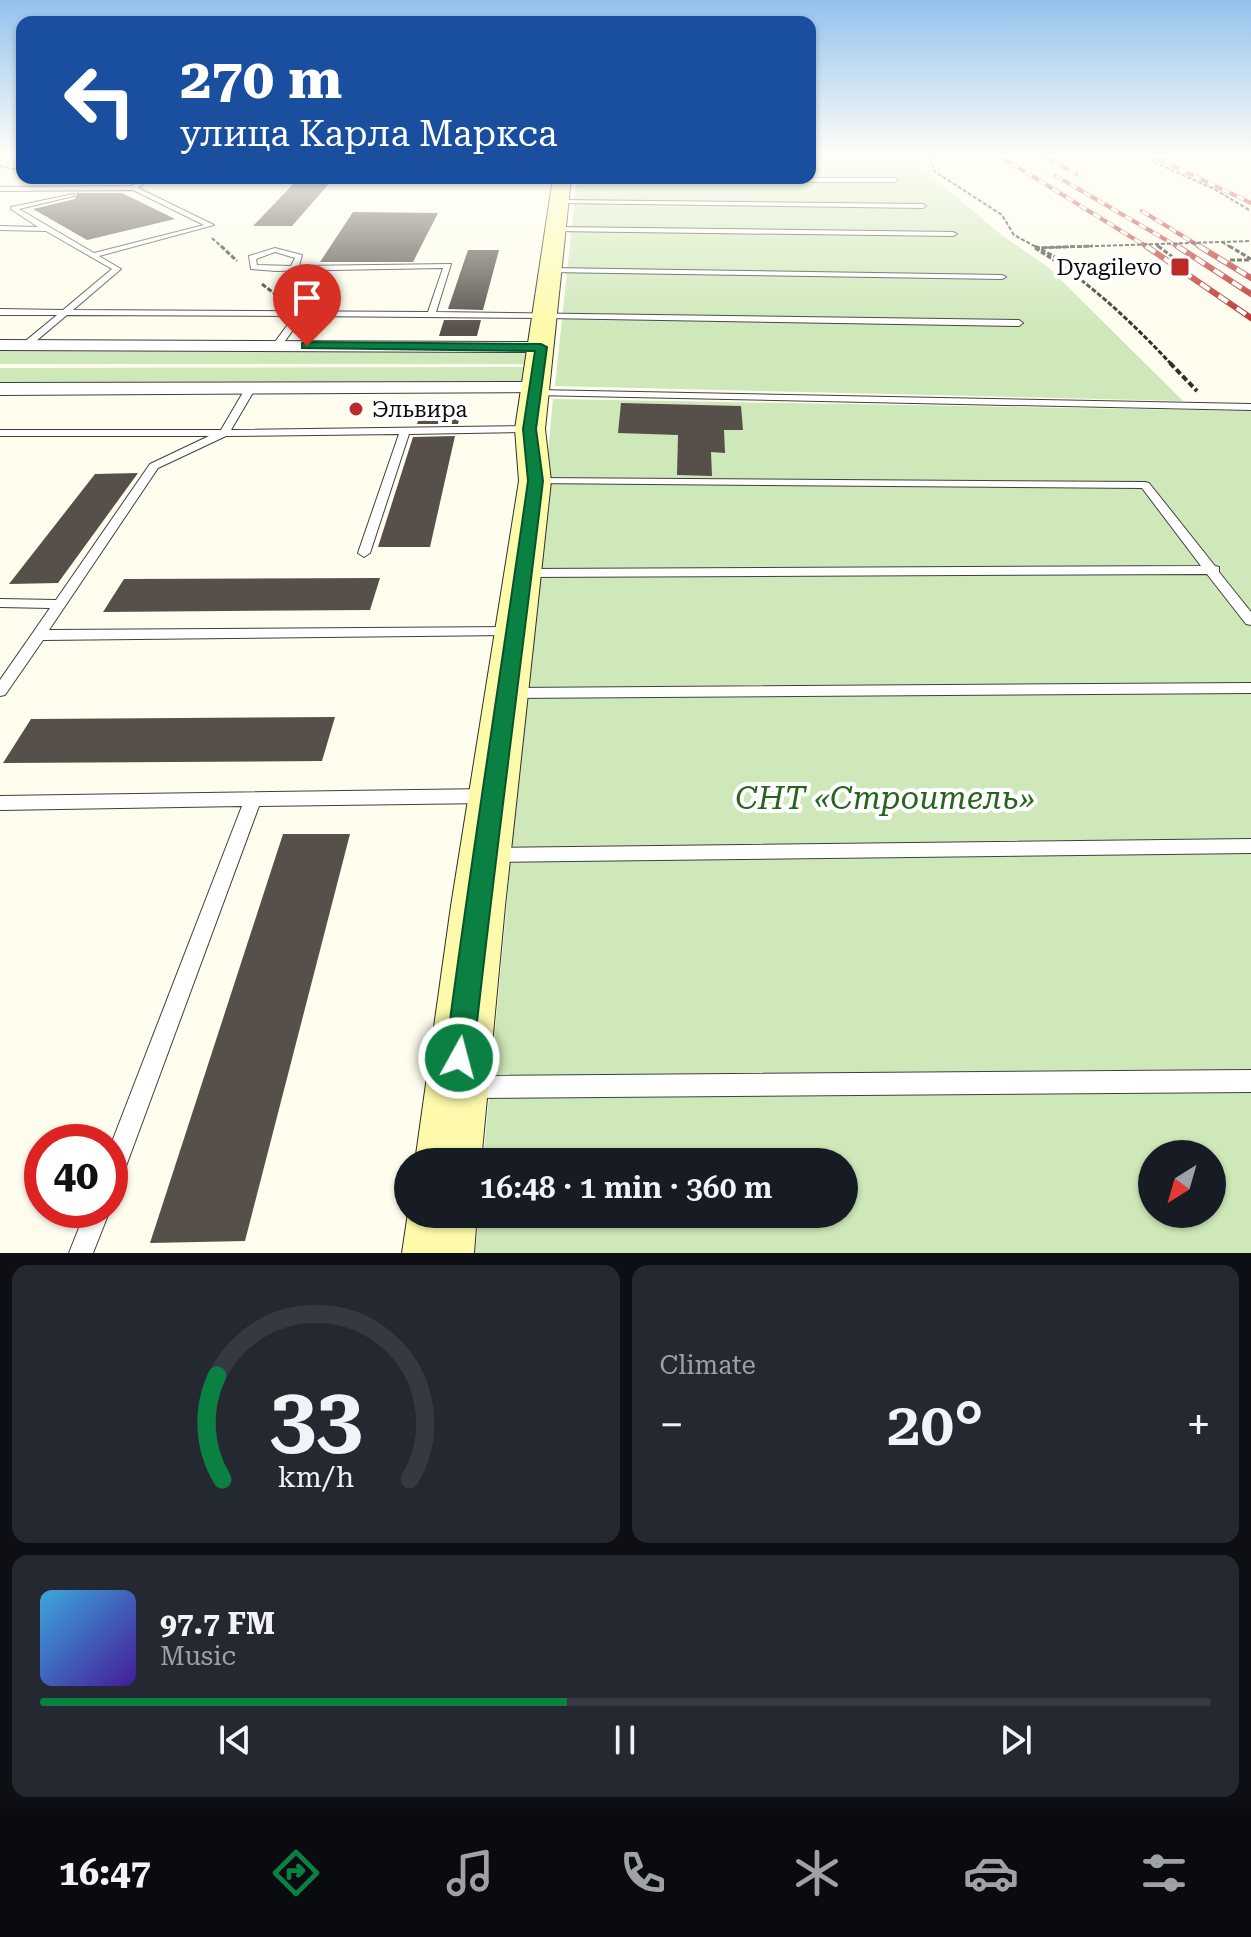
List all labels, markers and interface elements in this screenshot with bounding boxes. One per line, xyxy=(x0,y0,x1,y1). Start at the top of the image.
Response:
text: 270 m xyxy=(180,46,342,112)
icon: left xyxy=(48,48,152,152)
text: улица Карла Маркса xyxy=(180,113,557,155)
place label: Dyagilevo xyxy=(1056,255,1162,280)
marker: Dyagilevo xyxy=(1169,256,1191,278)
pin xyxy=(273,264,341,346)
icon: arrive xyxy=(285,276,329,320)
place label: Эльвира xyxy=(372,397,467,422)
marker: Эльвира xyxy=(347,400,365,418)
park label: СНТ «Строитель» xyxy=(735,779,1035,817)
position arrow xyxy=(417,1016,501,1100)
speed limit sign: 40 xyxy=(24,1124,128,1228)
north arrow xyxy=(1138,1140,1226,1228)
map controls xyxy=(1138,1140,1226,1228)
text: 16:48 · 1 min · 360 m xyxy=(480,1170,772,1205)
text: Climate xyxy=(660,1350,756,1380)
text: 33 xyxy=(269,1369,362,1466)
text: 20° xyxy=(887,1389,984,1460)
text: − xyxy=(660,1399,684,1451)
text: + xyxy=(1186,1399,1211,1451)
text: km/h xyxy=(277,1460,354,1494)
text: 97.7 FM xyxy=(160,1606,275,1641)
text: Music xyxy=(160,1641,236,1671)
icon: previous xyxy=(213,1718,257,1762)
icon: pause xyxy=(603,1718,647,1762)
icon: next xyxy=(994,1718,1038,1762)
icon: directions xyxy=(268,1845,324,1901)
icon: music xyxy=(442,1845,498,1901)
icon: phone xyxy=(615,1845,671,1901)
icon: climate xyxy=(789,1845,845,1901)
icon: car xyxy=(963,1845,1019,1901)
icon: filters xyxy=(1136,1845,1192,1901)
text: 16:47 xyxy=(59,1852,151,1894)

